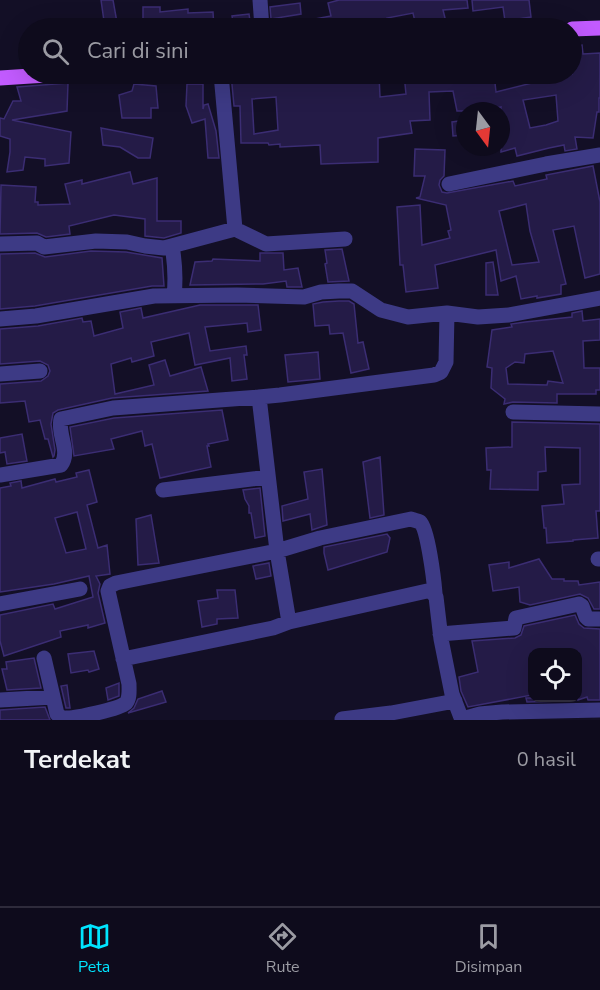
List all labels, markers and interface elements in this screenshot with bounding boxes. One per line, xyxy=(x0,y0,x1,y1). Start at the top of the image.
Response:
search box xyxy=(18,18,582,84)
icon: search xyxy=(39,35,72,68)
text: Cari di sini xyxy=(87,36,189,66)
north arrow xyxy=(456,102,510,156)
map controls xyxy=(528,648,582,702)
button: locate xyxy=(528,648,582,702)
text: Terdekat xyxy=(24,742,130,777)
text: 0 hasil xyxy=(517,746,576,773)
tab: Peta xyxy=(78,920,111,978)
tab: Rute xyxy=(266,920,300,978)
tab: Disimpan xyxy=(455,920,522,978)

